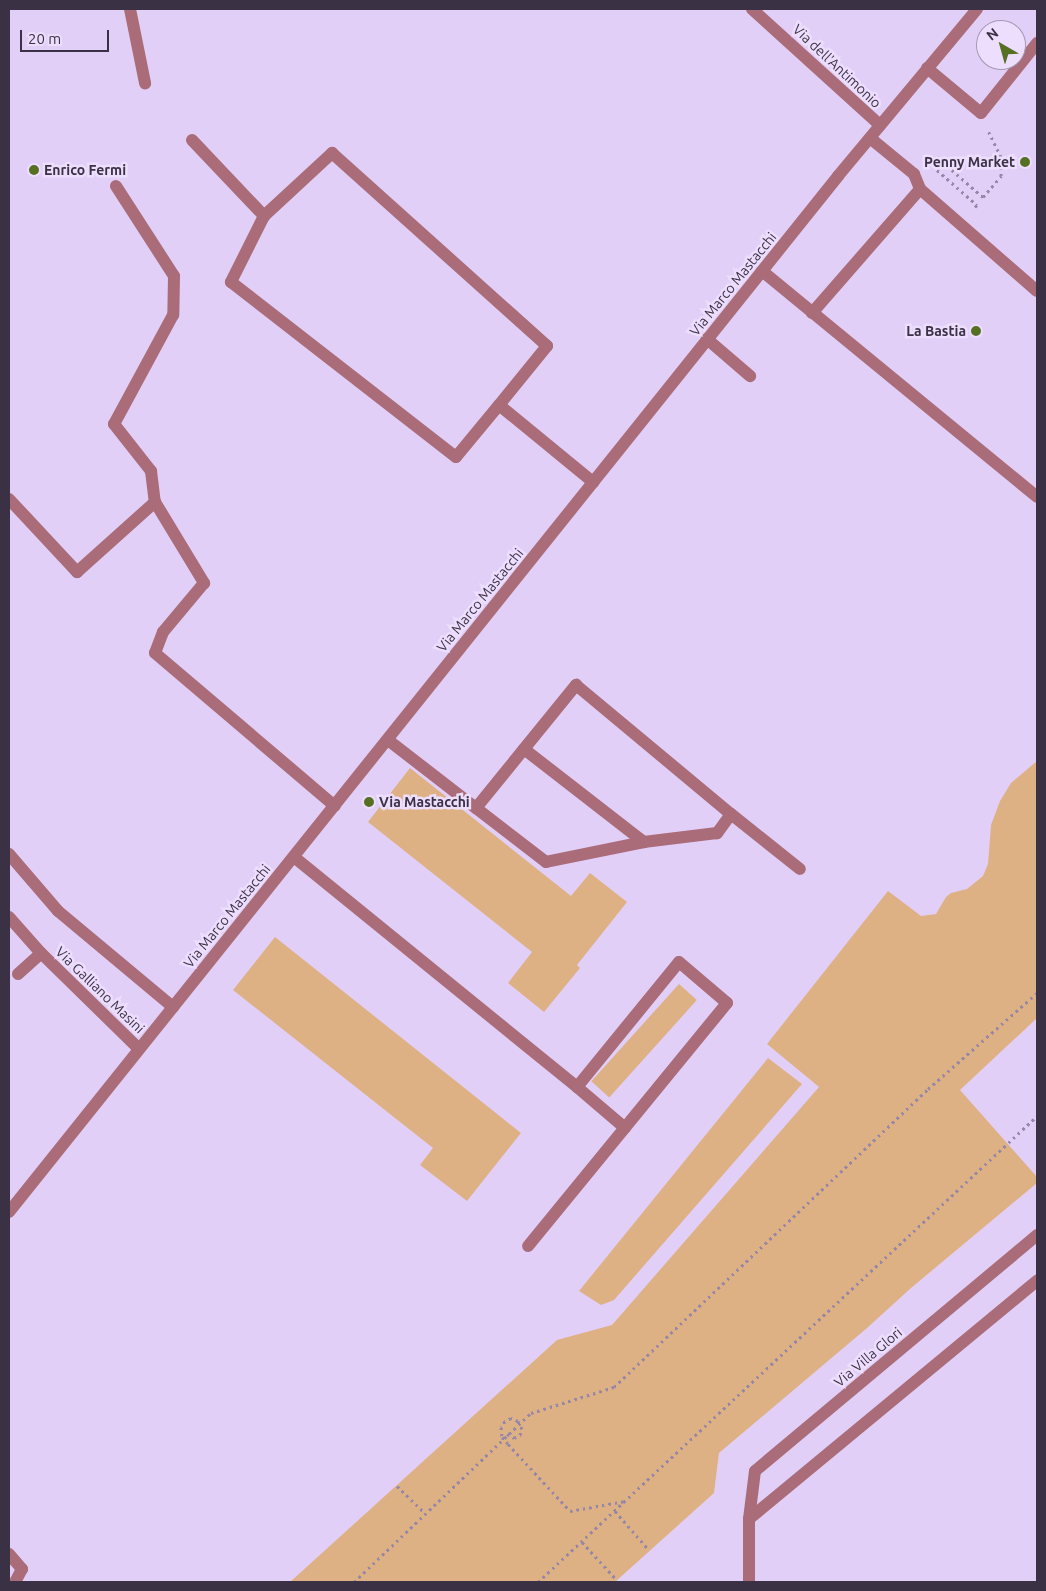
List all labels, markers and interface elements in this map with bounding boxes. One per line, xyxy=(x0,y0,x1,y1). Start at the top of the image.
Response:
scale bar xyxy=(22,20,111,52)
north arrow xyxy=(976,20,1026,70)
street label: Via dell'Antimonio xyxy=(789,21,885,111)
text: N xyxy=(983,24,1001,43)
text: 20 m xyxy=(28,30,61,47)
place label: Penny Market xyxy=(924,154,1015,170)
marker: Penny Market xyxy=(1019,156,1031,168)
place label: Enrico Fermi xyxy=(44,162,126,178)
marker: Enrico Fermi xyxy=(28,164,40,176)
street label: Via Marco Mastacchi xyxy=(686,229,780,339)
place label: La Bastia xyxy=(906,323,966,339)
marker: La Bastia xyxy=(970,325,982,337)
street label: Via Marco Mastacchi xyxy=(433,545,527,655)
place label: Via Mastacchi xyxy=(379,794,470,810)
marker: Via Mastacchi xyxy=(363,796,375,808)
street label: Via Marco Mastacchi xyxy=(180,861,274,971)
street label: Via Galliano Masini xyxy=(52,943,148,1037)
street label: Via Villa Glori xyxy=(831,1324,905,1390)

